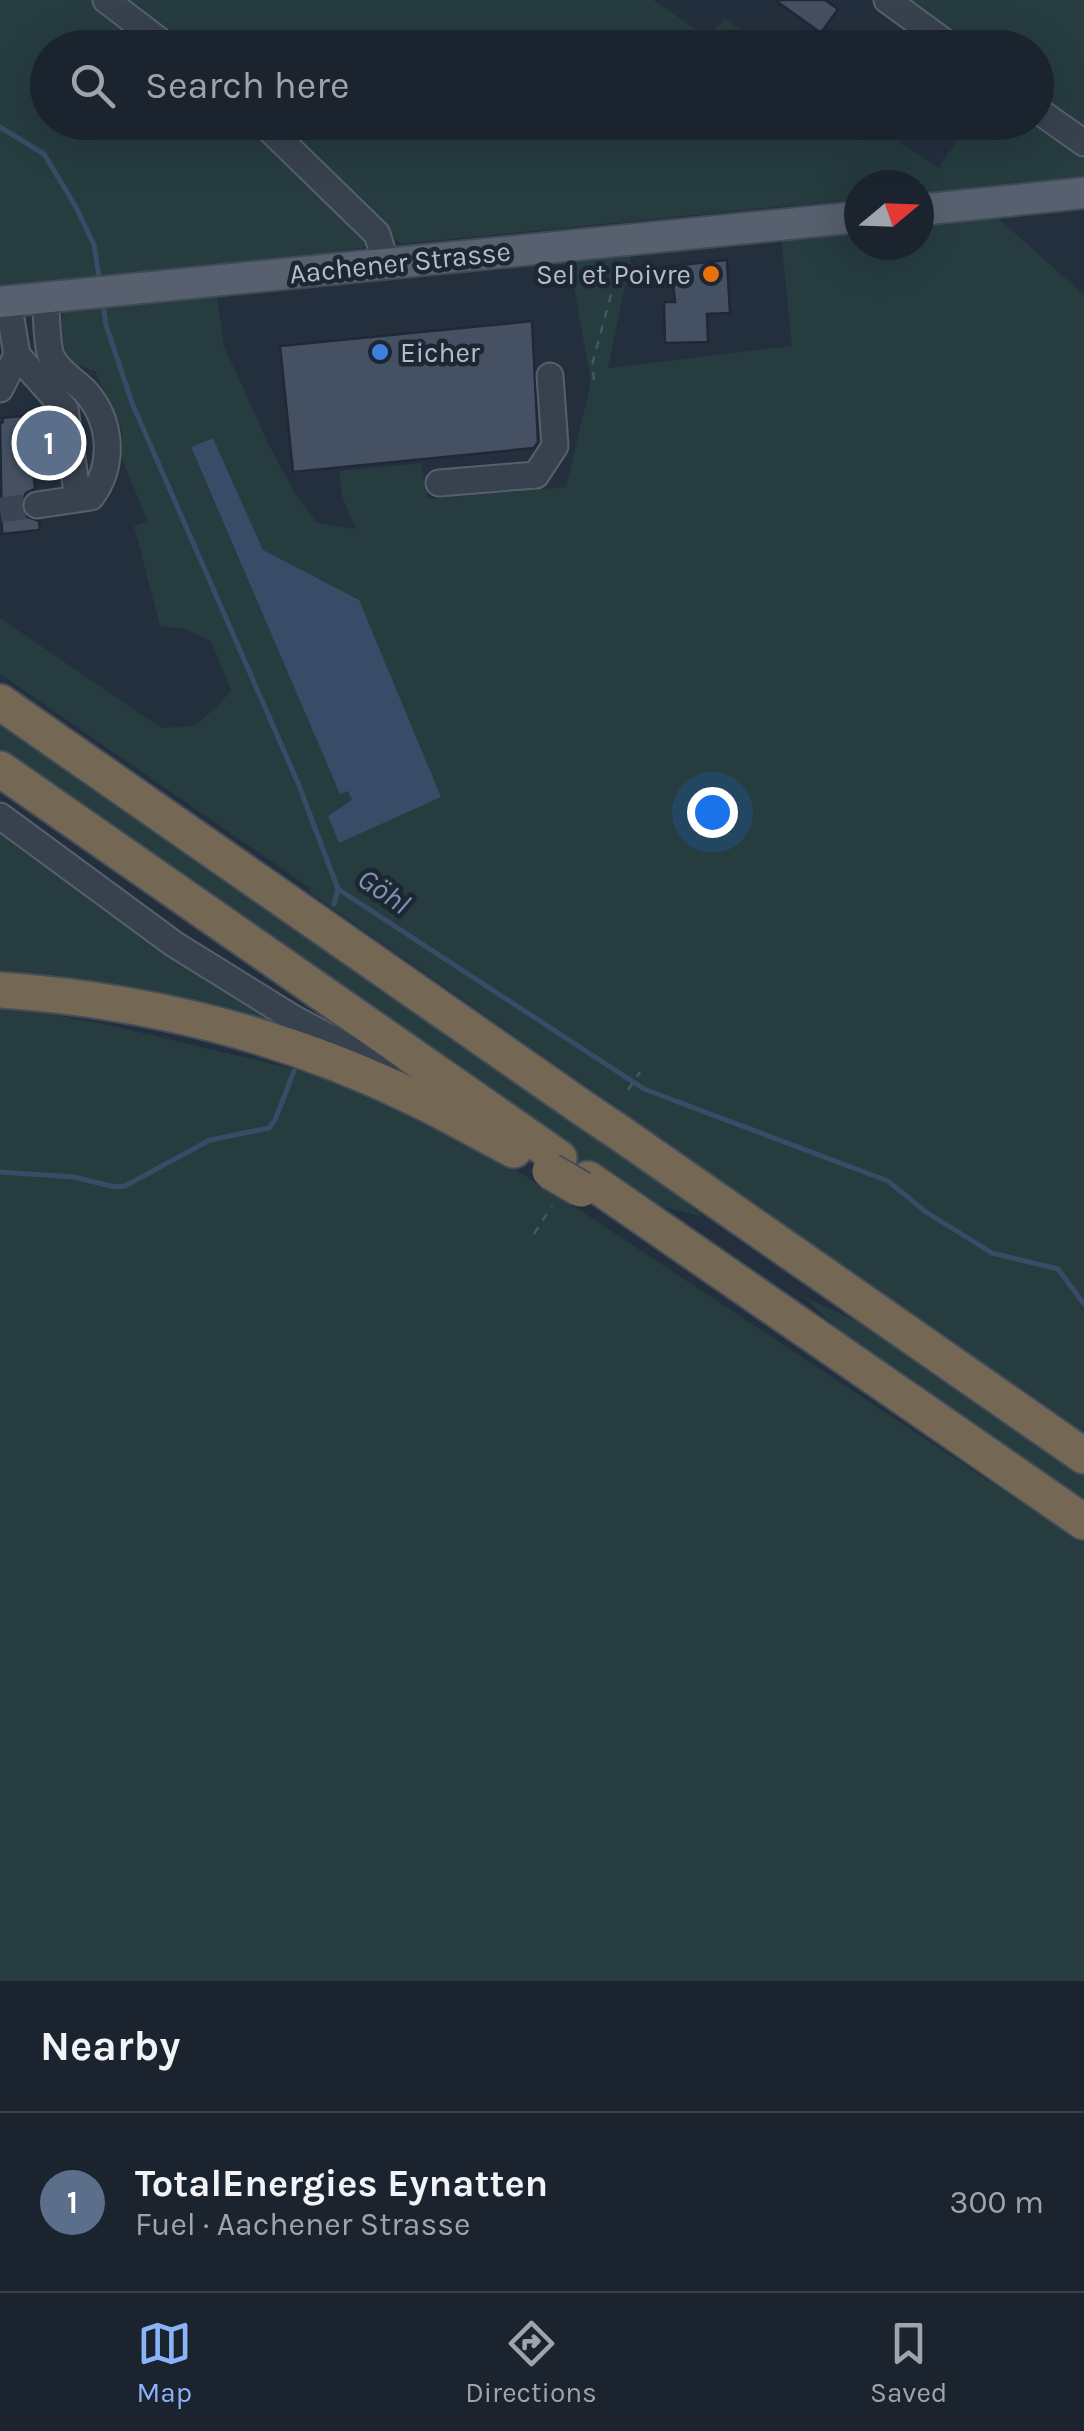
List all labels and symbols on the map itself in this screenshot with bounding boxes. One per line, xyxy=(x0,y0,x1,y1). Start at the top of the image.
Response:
north arrow xyxy=(844,170,934,260)
street label: Aachener Strasse xyxy=(288,234,512,291)
place label: Sel et Poivre xyxy=(536,258,691,291)
marker: Sel et Poivre xyxy=(700,263,722,285)
place label: Eicher xyxy=(400,336,481,369)
marker: Eicher xyxy=(369,341,391,363)
pin: 1 xyxy=(17,406,82,480)
your location xyxy=(687,787,738,838)
water label: Göhl xyxy=(351,860,417,922)

